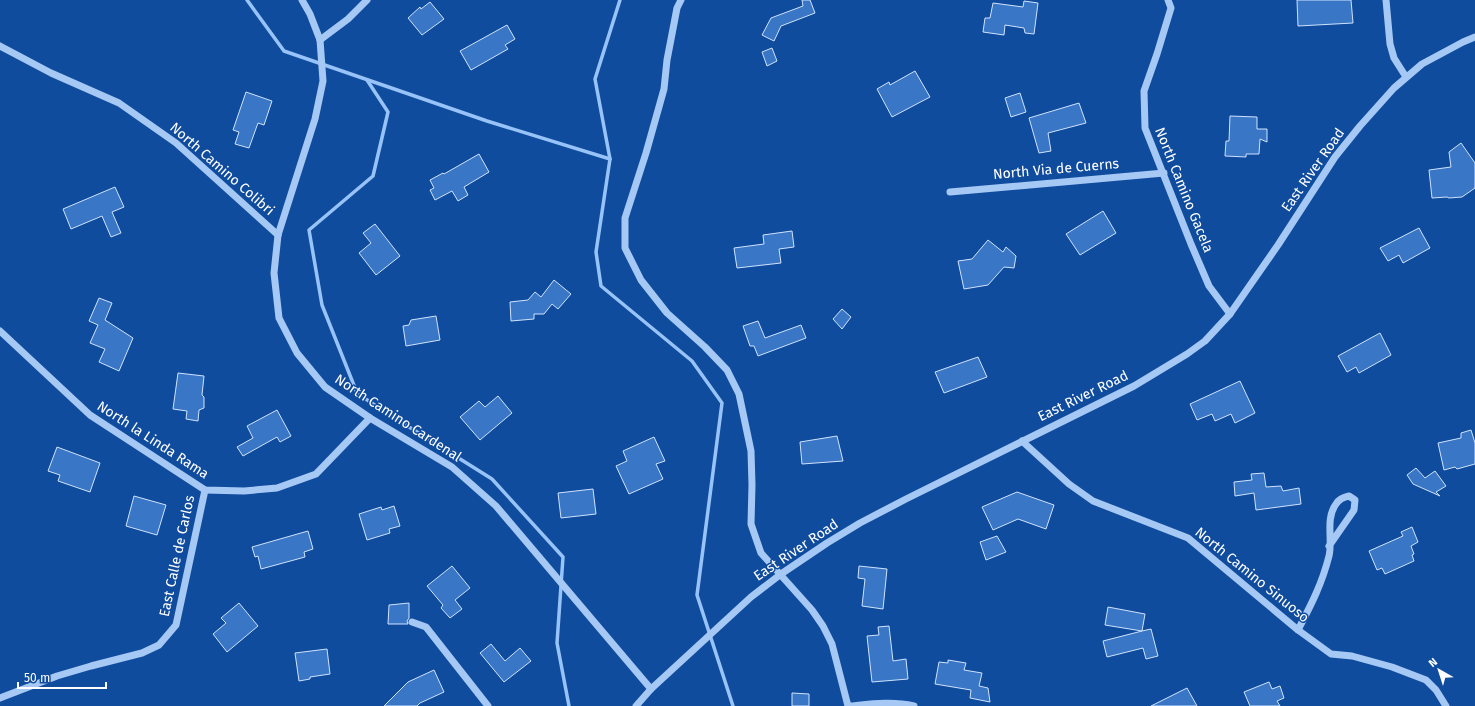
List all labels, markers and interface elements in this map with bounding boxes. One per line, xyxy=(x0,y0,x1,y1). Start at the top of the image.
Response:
street label: North Camino Colibri xyxy=(166,119,278,219)
street label: North Camino Gacela xyxy=(1151,125,1217,255)
street label: East River Road xyxy=(1278,125,1348,215)
street label: North Via de Cuerns xyxy=(992,155,1120,183)
street label: East River Road xyxy=(1035,367,1131,425)
street label: North Camino Cardenal xyxy=(331,371,465,465)
street label: North la Linda Rama xyxy=(94,398,212,482)
street label: East Calle de Carlos xyxy=(156,493,198,618)
street label: East River Road xyxy=(750,515,842,585)
street label: North Camino Sinuoso xyxy=(1191,524,1313,626)
north arrow xyxy=(1419,650,1459,690)
text: N xyxy=(1426,655,1440,670)
scale bar xyxy=(18,664,106,690)
text: 50 m xyxy=(24,671,50,685)

